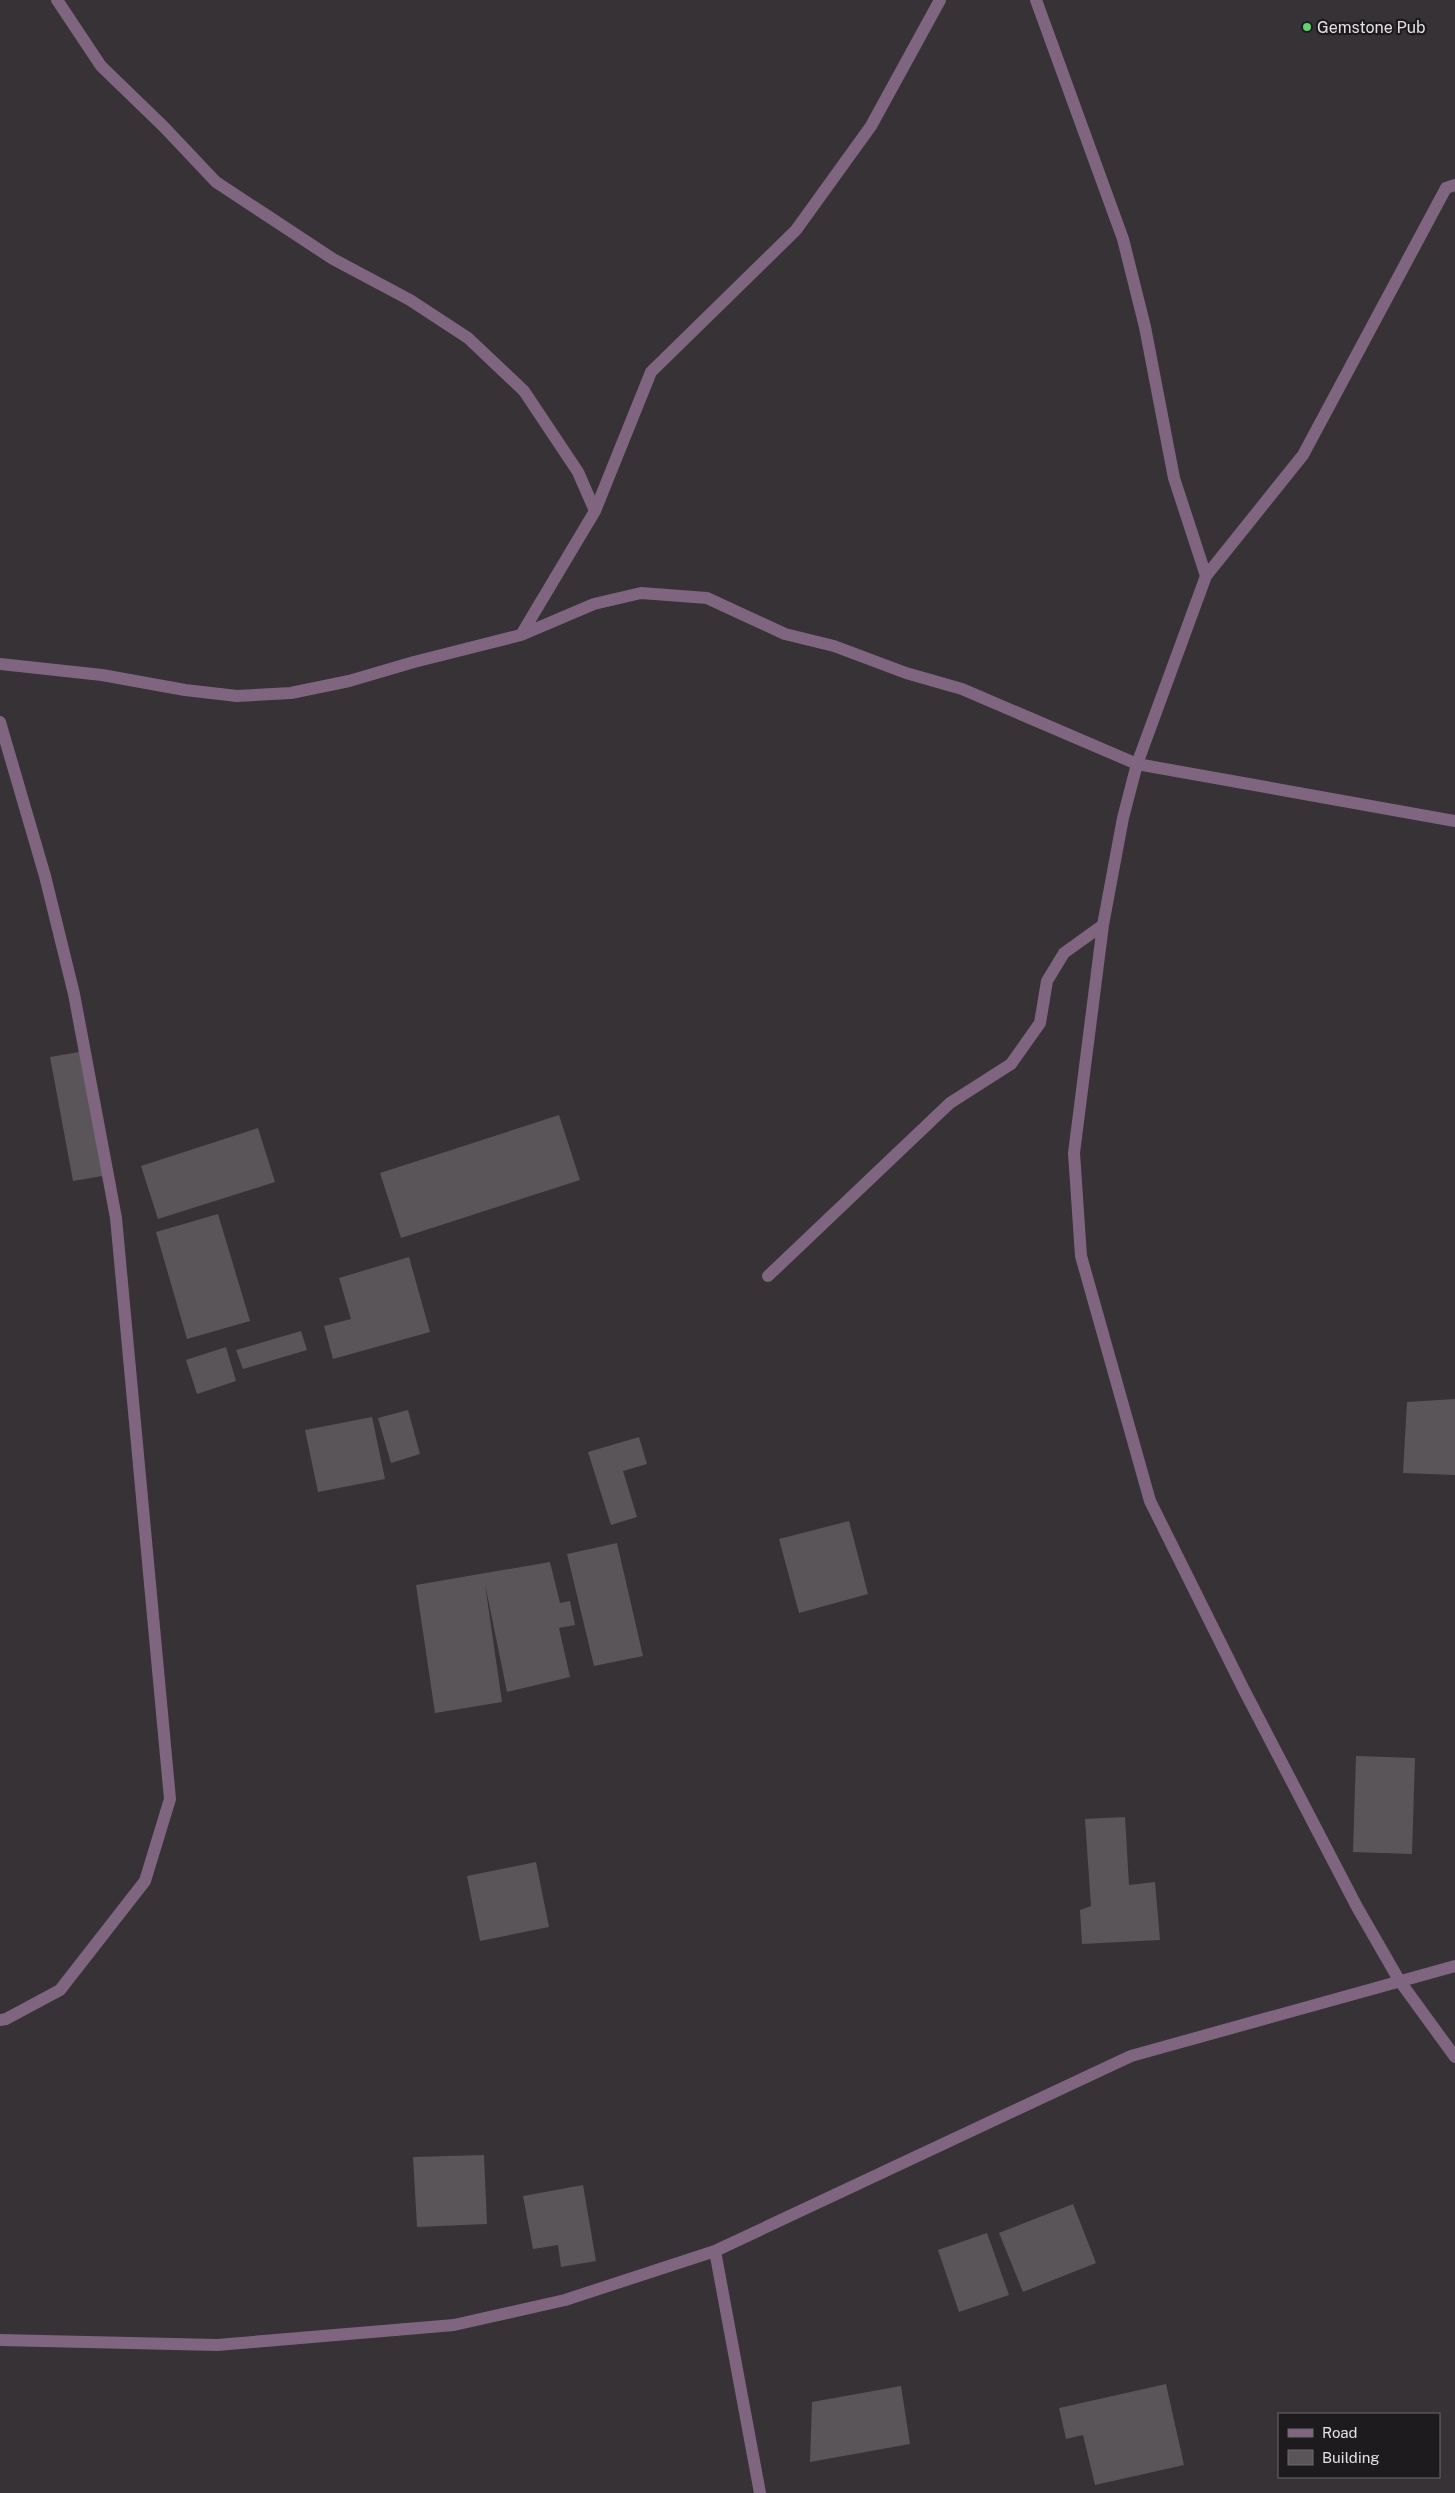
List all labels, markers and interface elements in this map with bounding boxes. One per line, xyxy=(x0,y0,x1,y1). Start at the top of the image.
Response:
place label: Gemstone Pub xyxy=(1317,18,1426,37)
marker: Gemstone Pub xyxy=(1301,21,1313,33)
legend xyxy=(1278,2413,1440,2478)
text: Road xyxy=(1322,2424,1358,2441)
text: Building xyxy=(1322,2449,1380,2466)

